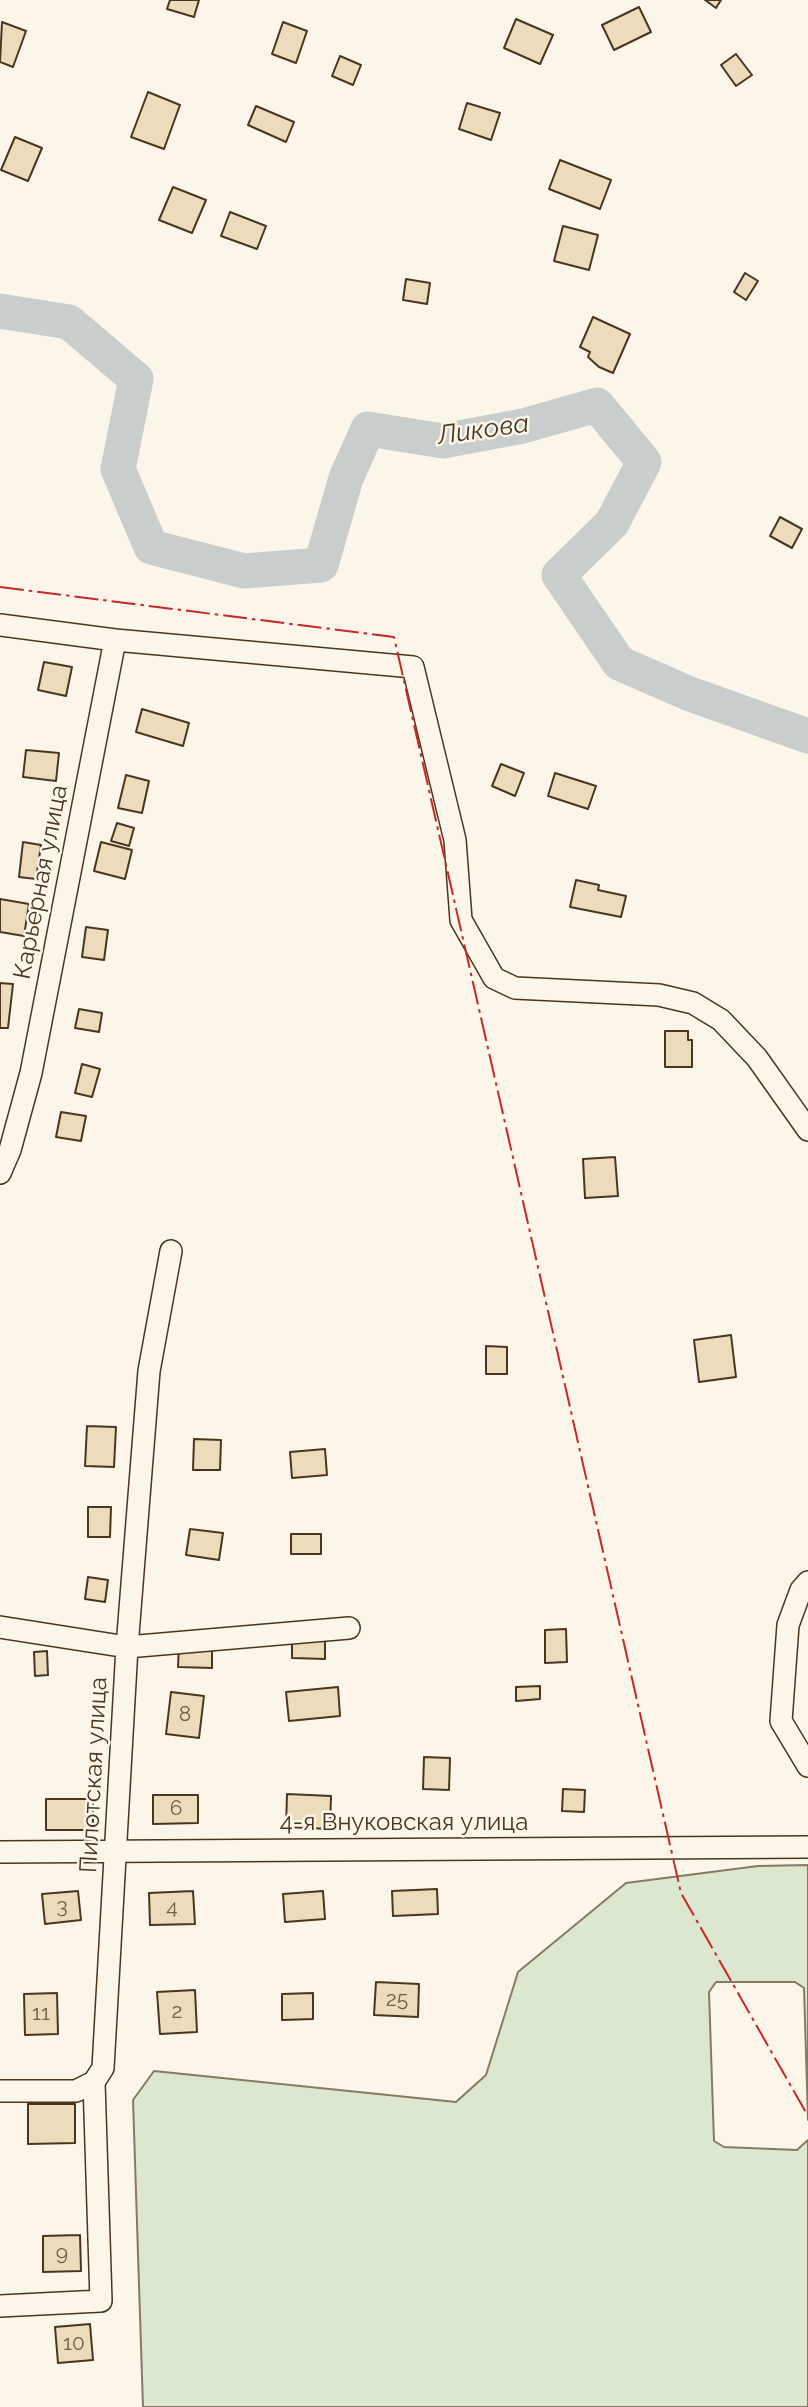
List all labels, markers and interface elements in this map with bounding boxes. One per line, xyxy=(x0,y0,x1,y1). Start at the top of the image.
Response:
water label: Ликова xyxy=(435,408,531,452)
street label: Карьерная улица xyxy=(8,782,74,982)
street label: Пилотская улица xyxy=(74,1676,114,1874)
house number: 8 xyxy=(179,1702,191,1728)
house number: 6 xyxy=(170,1796,182,1822)
street label: 4-я Внуковская улица xyxy=(280,1809,528,1837)
house number: 3 xyxy=(56,1894,68,1920)
house number: 4 xyxy=(166,1895,178,1921)
house number: 25 xyxy=(386,1987,408,2013)
house number: 2 xyxy=(172,1999,182,2025)
house number: 11 xyxy=(32,2001,50,2027)
house number: 9 xyxy=(56,2241,68,2267)
house number: 10 xyxy=(63,2331,85,2357)

